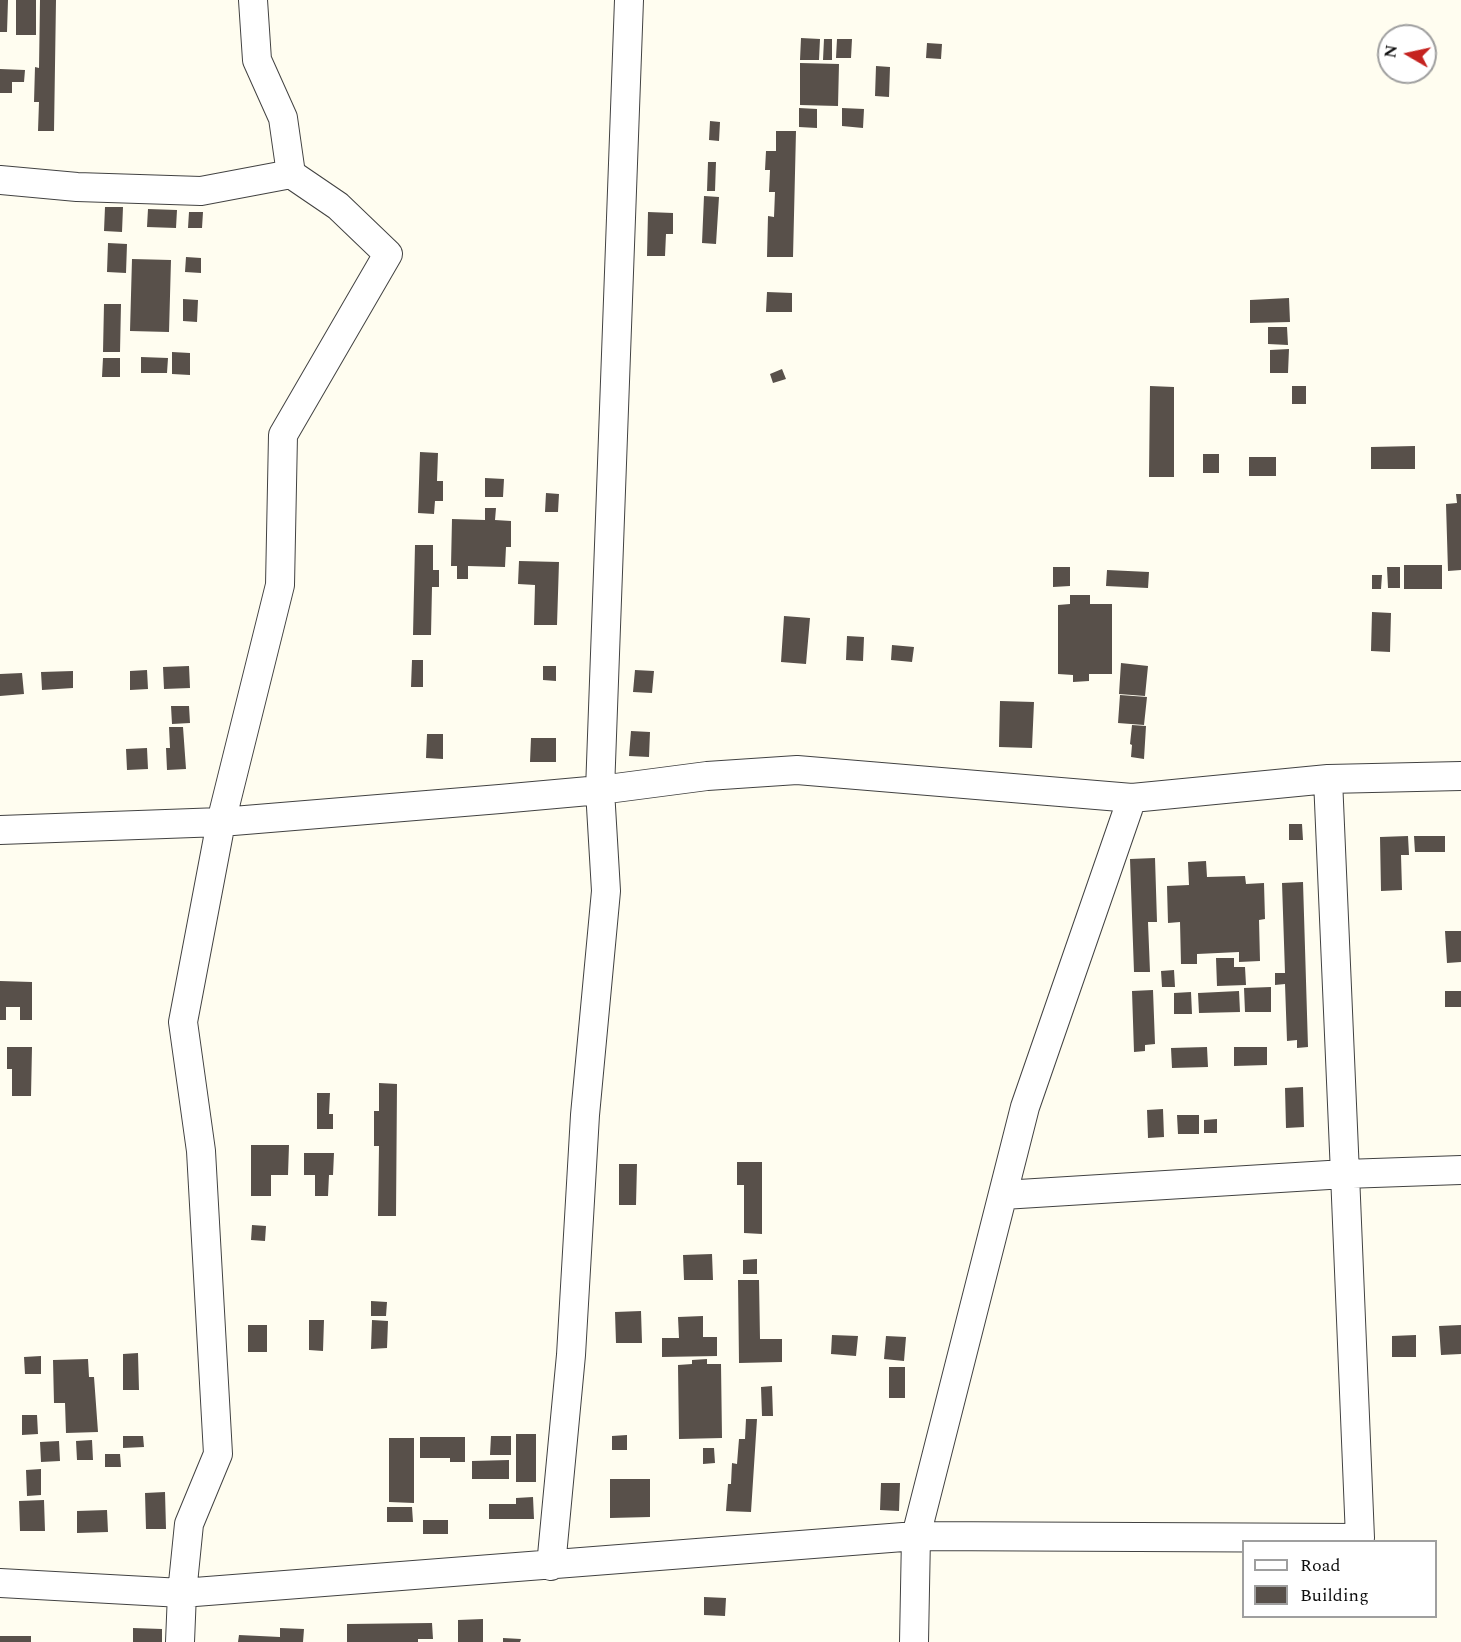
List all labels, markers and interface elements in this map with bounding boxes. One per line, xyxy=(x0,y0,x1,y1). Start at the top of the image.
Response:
north arrow xyxy=(1377,24,1437,84)
text: N xyxy=(1378,43,1404,60)
legend xyxy=(1242,1540,1437,1618)
text: Road xyxy=(1300,1552,1341,1579)
text: Building xyxy=(1300,1582,1369,1609)

